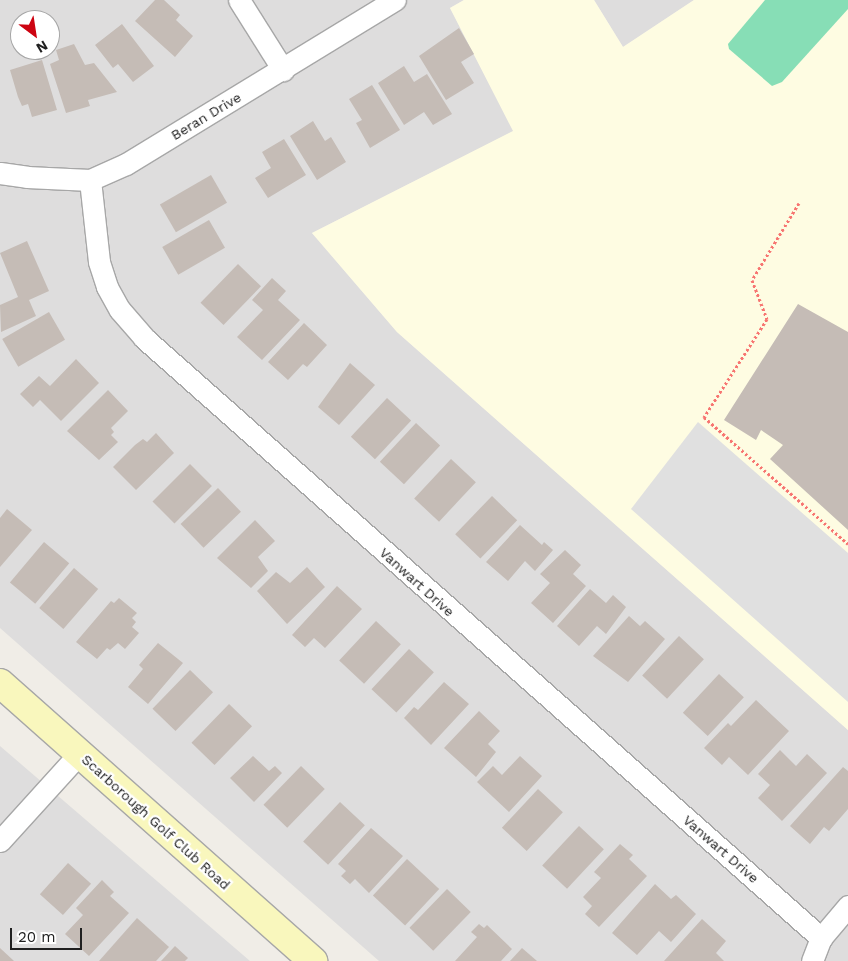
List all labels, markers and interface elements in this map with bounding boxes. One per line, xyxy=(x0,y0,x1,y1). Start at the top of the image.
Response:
north arrow xyxy=(10,10,60,60)
text: N xyxy=(34,37,51,57)
street label: Beran Drive xyxy=(168,88,244,144)
street label: Vanwart Drive xyxy=(376,544,458,620)
street label: Scarborough Golf Club Road xyxy=(78,751,234,893)
street label: Vanwart Drive xyxy=(680,812,762,886)
scale bar xyxy=(12,918,85,950)
text: 20 m xyxy=(18,928,56,946)

